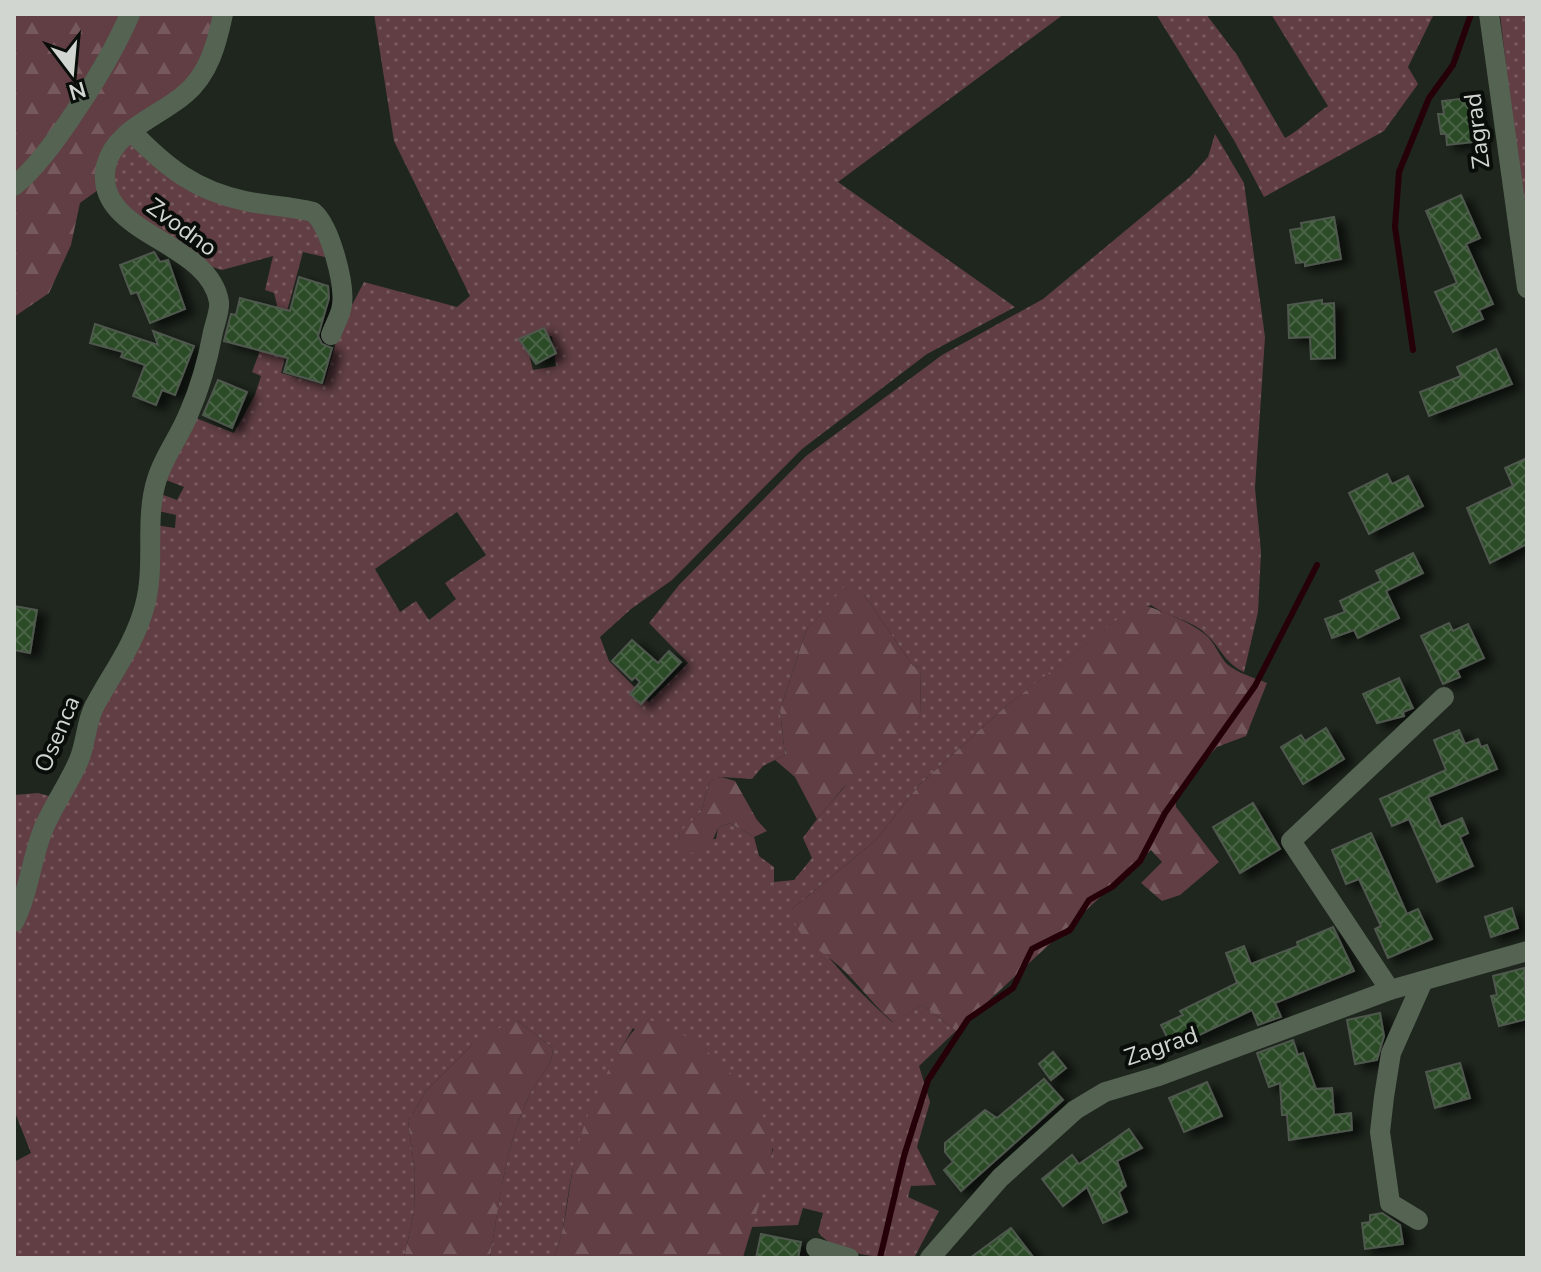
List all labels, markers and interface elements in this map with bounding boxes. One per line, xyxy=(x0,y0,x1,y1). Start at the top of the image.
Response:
north arrow xyxy=(32,32,112,112)
text: N xyxy=(65,74,89,107)
street label: Zagrad xyxy=(1456,91,1498,171)
street label: Zvodno xyxy=(140,191,224,263)
street label: Osenca xyxy=(27,691,87,777)
street label: Zagrad xyxy=(1120,1019,1202,1073)

